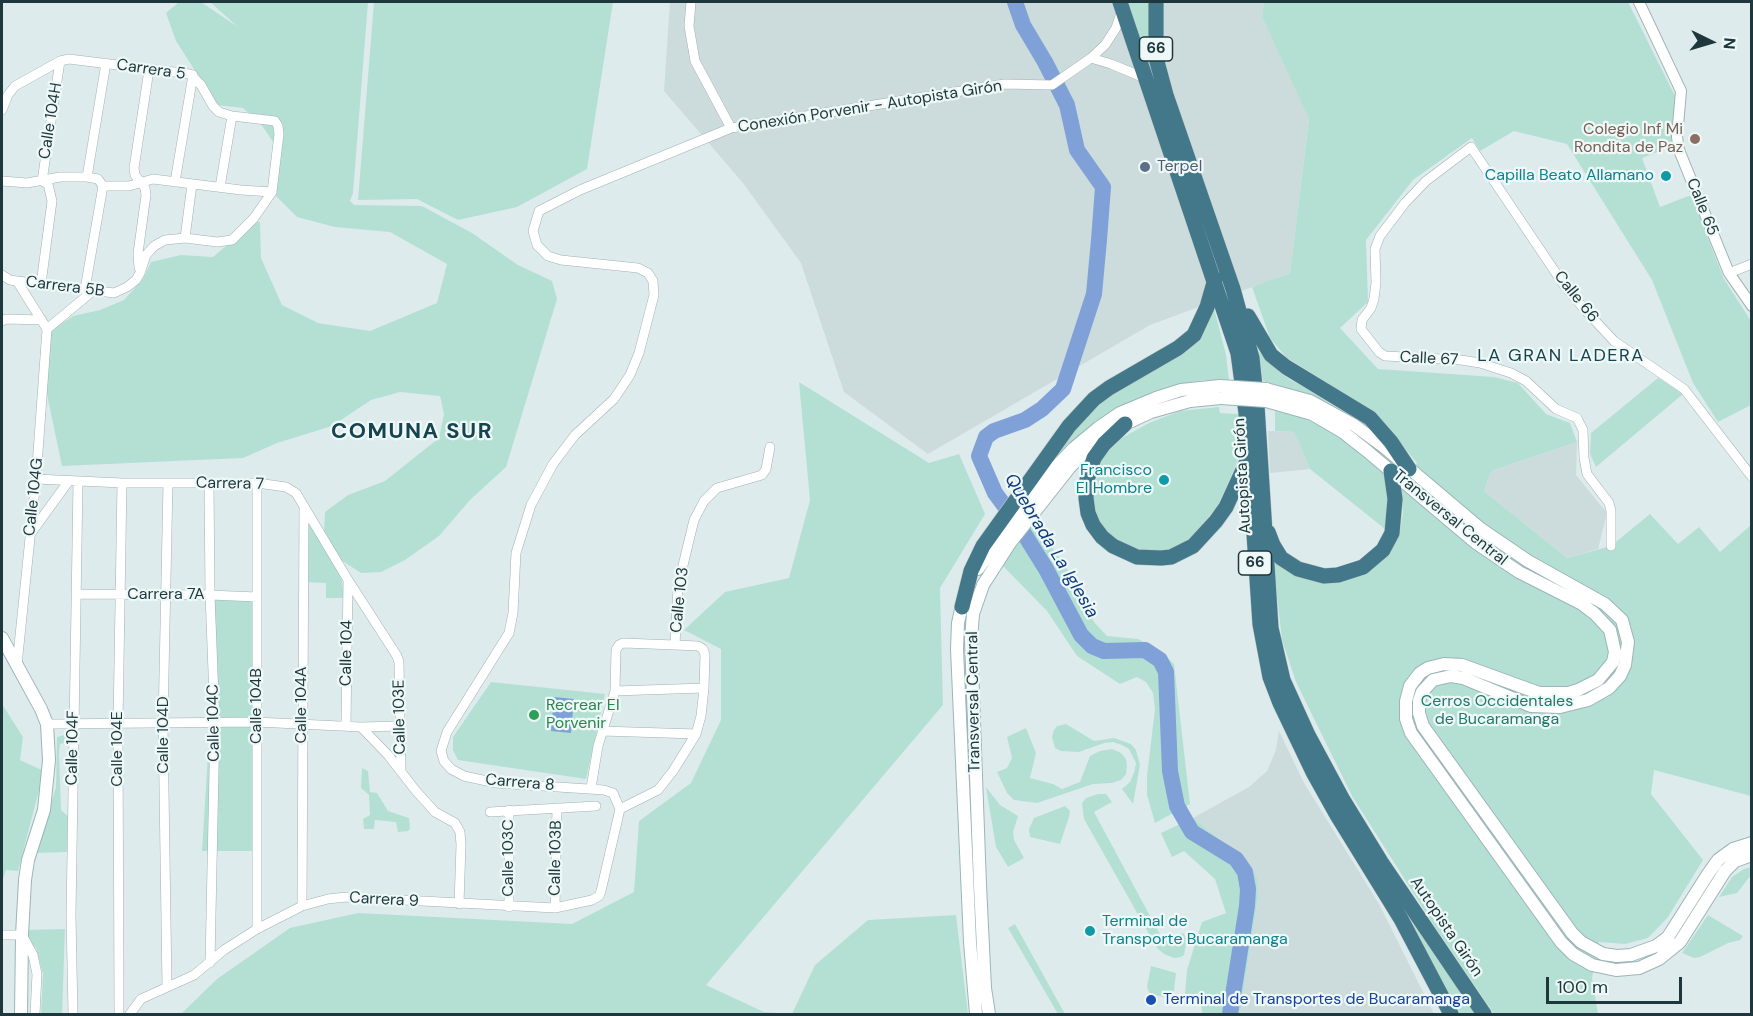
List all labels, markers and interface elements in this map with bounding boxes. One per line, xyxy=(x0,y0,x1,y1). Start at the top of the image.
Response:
north arrow xyxy=(1681,12,1741,72)
road number: 66 xyxy=(1140,37,1172,61)
text: N xyxy=(1718,37,1740,50)
street label: Carrera 5 xyxy=(115,56,187,84)
street label: Conexión Porvenir - Autopista Girón xyxy=(737,77,1003,137)
street label: Calle 104H xyxy=(35,81,67,161)
place label: Colegio Inf Mi Rondita de Paz xyxy=(1574,120,1683,158)
marker: Colegio Inf Mi Rondita de Paz xyxy=(1688,132,1702,146)
place label: Terpel xyxy=(1157,157,1202,177)
marker: Terpel xyxy=(1138,160,1152,174)
place label: Capilla Beato Allamano xyxy=(1485,166,1654,186)
marker: Capilla Beato Allamano xyxy=(1659,169,1673,183)
street label: Calle 65 xyxy=(1682,176,1722,238)
street label: Calle 66 xyxy=(1549,267,1603,327)
street label: Carrera 5B xyxy=(25,273,105,301)
district label: LA GRAN LADERA xyxy=(1477,345,1645,367)
street label: Calle 67 xyxy=(1399,348,1459,370)
street label: Autopista Girón xyxy=(1230,417,1256,535)
district label: COMUNA SUR xyxy=(331,419,493,445)
street label: Calle 104G xyxy=(20,457,48,537)
place label: Francisco El Hombre xyxy=(1076,461,1152,499)
street label: Transversal Central xyxy=(1389,466,1511,570)
water label: Quebrada La Iglesia xyxy=(999,470,1103,622)
marker: Francisco El Hombre xyxy=(1157,473,1171,487)
street label: Carrera 7 xyxy=(196,474,264,494)
road number: 66 xyxy=(1238,551,1272,575)
street label: Calle 103 xyxy=(667,566,693,634)
street label: Carrera 7A xyxy=(127,585,205,605)
street label: Calle 104 xyxy=(337,620,357,686)
street label: Transversal Central xyxy=(963,631,985,773)
street label: Calle 104A xyxy=(292,667,312,743)
street label: Calle 104B xyxy=(247,668,267,744)
street label: Calle 103E xyxy=(390,679,410,755)
street label: Calle 104C xyxy=(204,684,224,762)
park label: Cerros Occidentales de Bucaramanga xyxy=(1421,692,1573,730)
street label: Calle 104D xyxy=(154,696,174,774)
place label: Recrear El Porvenir xyxy=(546,696,619,734)
marker: Recrear El Porvenir xyxy=(527,708,541,722)
street label: Calle 104F xyxy=(63,710,83,786)
street label: Calle 104E xyxy=(108,711,128,787)
street label: Carrera 8 xyxy=(485,770,555,796)
street label: Calle 103C xyxy=(499,819,519,897)
street label: Calle 103B xyxy=(546,820,566,896)
street label: Autopista Girón xyxy=(1406,873,1486,981)
street label: Carrera 9 xyxy=(349,889,419,911)
place label: Terminal de Transporte Bucaramanga xyxy=(1102,912,1288,950)
marker: Terminal de Transporte Bucaramanga xyxy=(1083,924,1097,938)
scale bar xyxy=(1549,965,1686,1003)
text: 100 m xyxy=(1557,975,1608,999)
place label: Terminal de Transportes de Bucaramanga xyxy=(1163,990,1470,1010)
marker: Terminal de Transportes de Bucaramanga xyxy=(1144,993,1158,1007)

